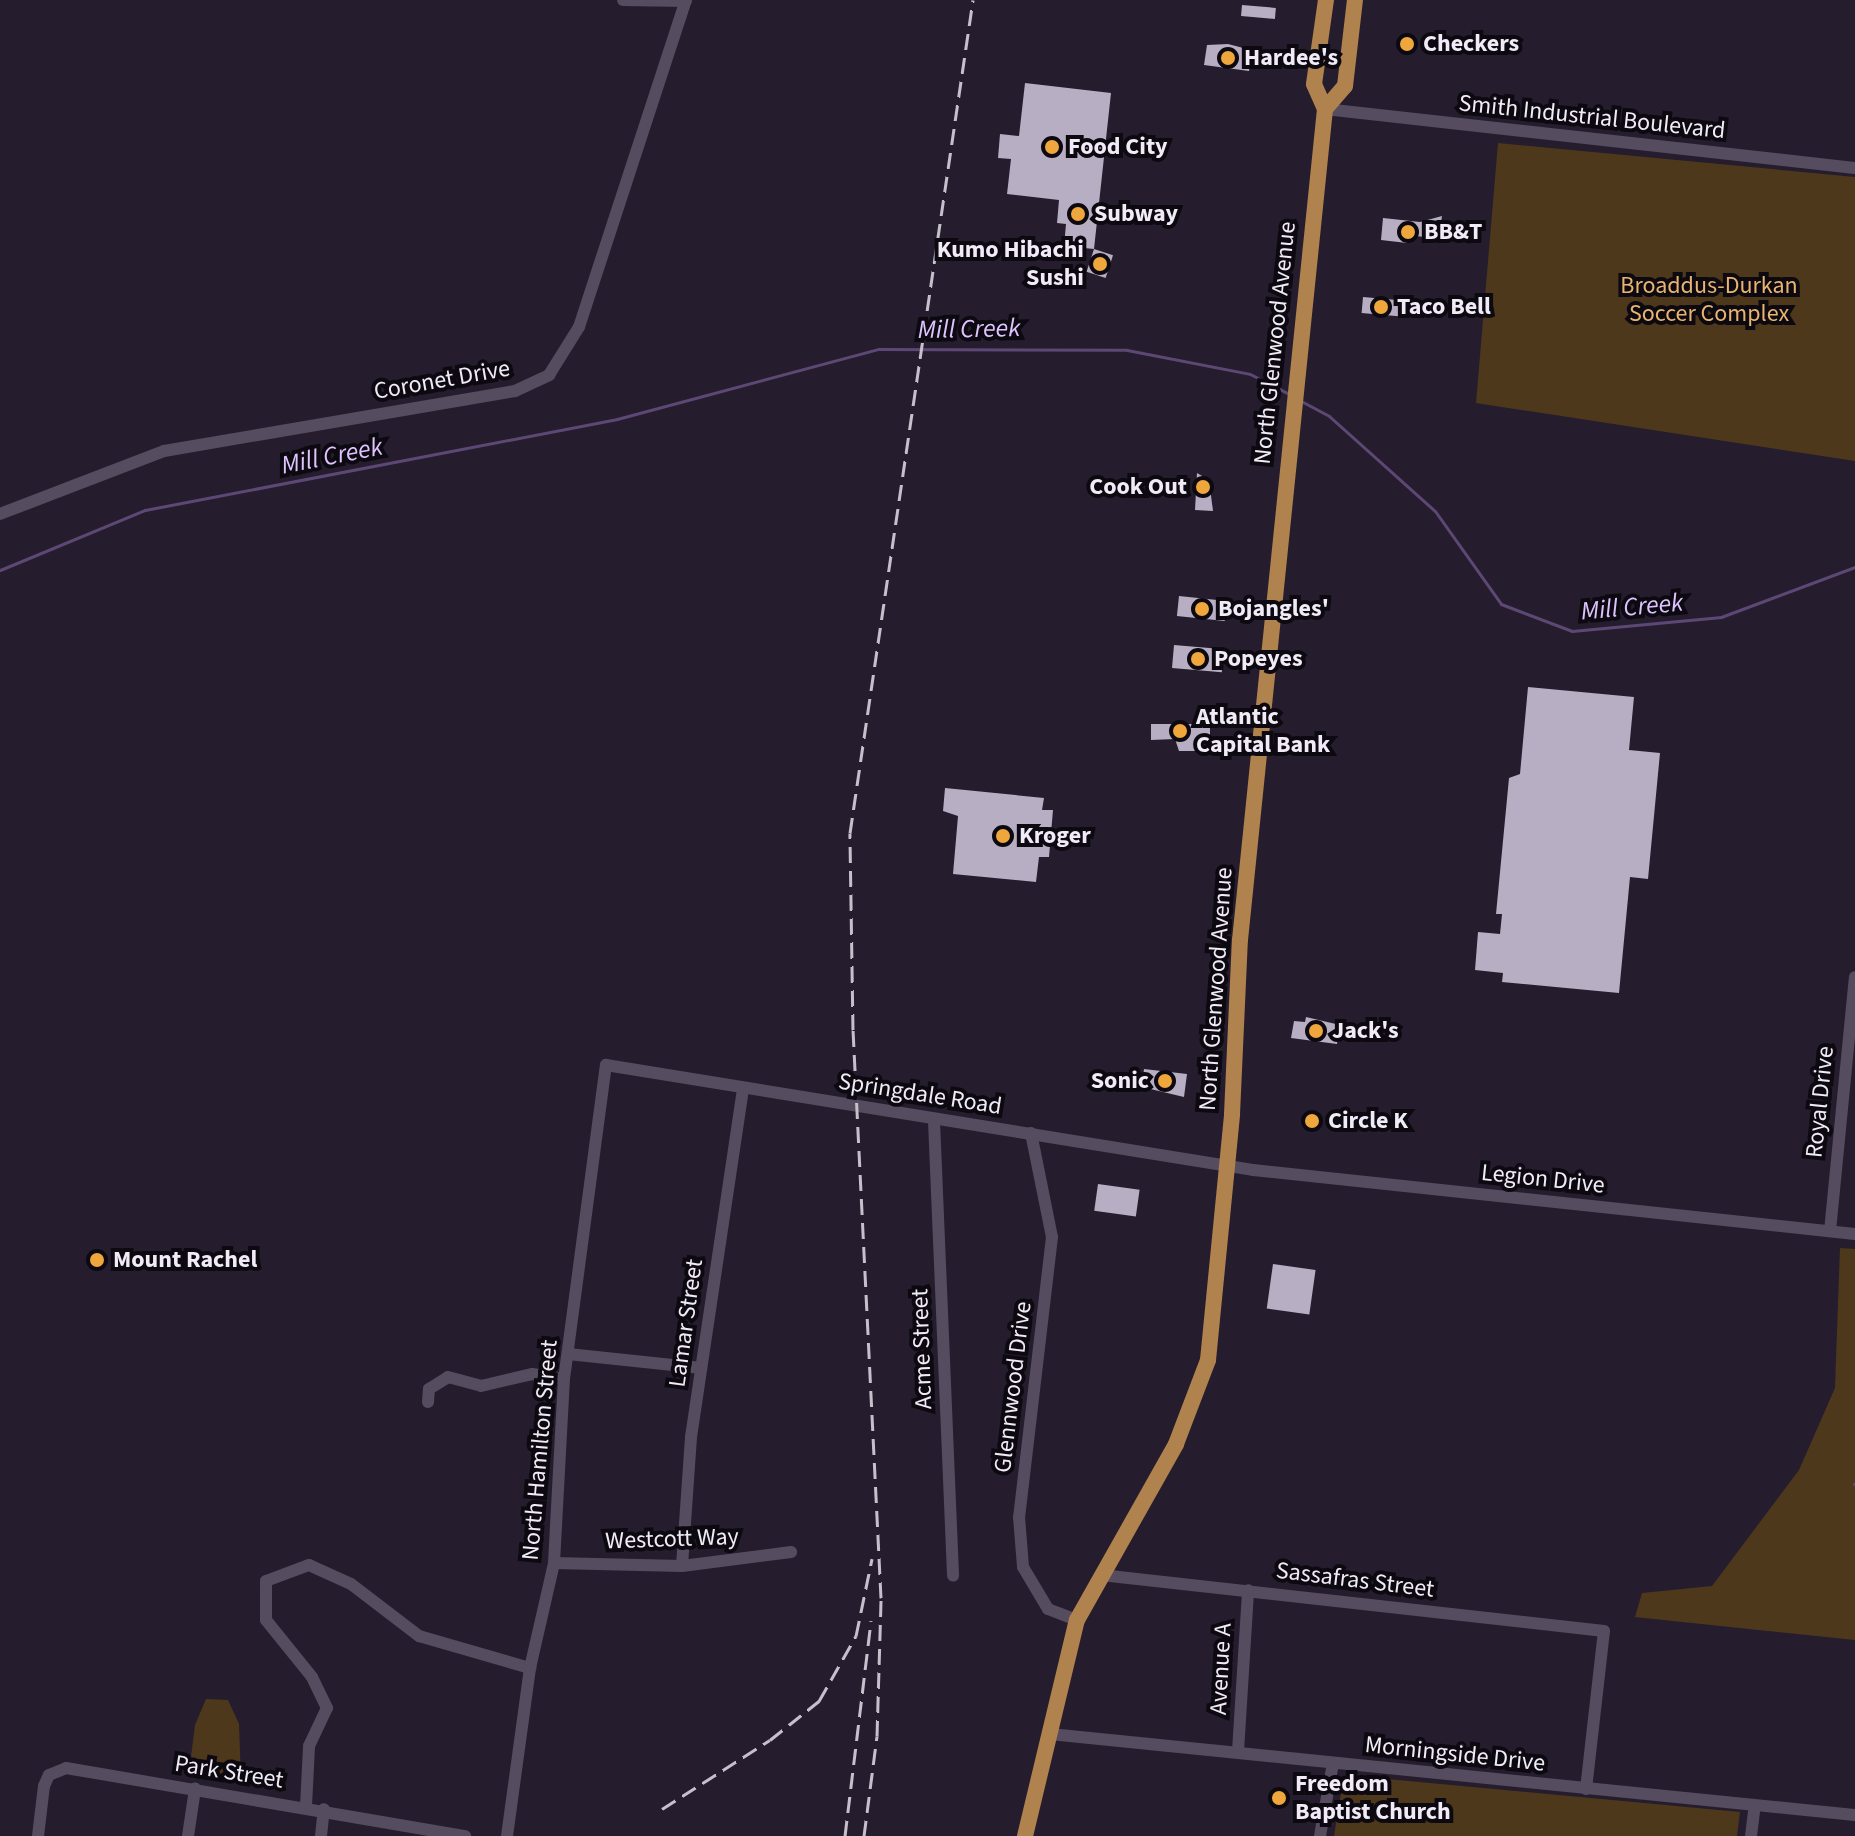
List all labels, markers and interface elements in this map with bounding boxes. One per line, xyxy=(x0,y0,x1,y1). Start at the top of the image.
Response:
place label: Checkers xyxy=(1423,30,1519,58)
marker: Checkers xyxy=(1398,35,1416,53)
place label: Hardee's xyxy=(1244,44,1338,72)
marker: Hardee's xyxy=(1219,49,1237,67)
street label: Smith Industrial Boulevard xyxy=(1457,89,1727,145)
place label: Food City xyxy=(1068,133,1168,161)
marker: Food City xyxy=(1043,138,1061,156)
place label: Subway xyxy=(1094,200,1178,228)
marker: Subway xyxy=(1069,205,1087,223)
place label: BB&T xyxy=(1424,218,1482,246)
street label: North Glenwood Avenue xyxy=(1248,220,1302,466)
marker: BB&T xyxy=(1399,223,1417,241)
place label: Kumo Hibachi Sushi xyxy=(937,236,1084,292)
marker: Kumo Hibachi Sushi xyxy=(1091,255,1109,273)
park label: Broaddus-Durkan Soccer Complex xyxy=(1620,272,1798,328)
place label: Taco Bell xyxy=(1397,293,1491,321)
marker: Taco Bell xyxy=(1372,298,1390,316)
water label: Mill Creek xyxy=(917,313,1021,345)
street label: Coronet Drive xyxy=(372,354,512,406)
water label: Mill Creek xyxy=(279,431,385,481)
place label: Cook Out xyxy=(1089,473,1187,501)
marker: Cook Out xyxy=(1194,478,1212,496)
water label: Mill Creek xyxy=(1579,587,1685,627)
place label: Bojangles' xyxy=(1218,595,1329,623)
marker: Bojangles' xyxy=(1193,600,1211,618)
place label: Popeyes xyxy=(1214,645,1303,673)
marker: Popeyes xyxy=(1189,650,1207,668)
place label: Atlantic Capital Bank xyxy=(1196,703,1330,759)
marker: Atlantic Capital Bank xyxy=(1171,722,1189,740)
place label: Kroger xyxy=(1019,822,1091,850)
marker: Kroger xyxy=(994,827,1012,845)
street label: North Glenwood Avenue xyxy=(1193,866,1239,1112)
place label: Jack's xyxy=(1332,1017,1399,1045)
marker: Jack's xyxy=(1307,1022,1325,1040)
street label: Royal Drive xyxy=(1800,1045,1840,1159)
street label: Springdale Road xyxy=(836,1067,1004,1121)
place label: Sonic xyxy=(1091,1067,1149,1095)
marker: Sonic xyxy=(1156,1072,1174,1090)
place label: Circle K xyxy=(1328,1107,1408,1135)
marker: Circle K xyxy=(1303,1112,1321,1130)
street label: Legion Drive xyxy=(1480,1158,1606,1200)
place label: Mount Rachel xyxy=(113,1246,257,1274)
marker: Mount Rachel xyxy=(88,1251,106,1269)
street label: Lamar Street xyxy=(663,1257,709,1389)
street label: Acme Street xyxy=(906,1288,938,1410)
street label: Glennwood Drive xyxy=(988,1300,1038,1474)
street label: North Hamilton Street xyxy=(516,1338,564,1562)
street label: Westcott Way xyxy=(605,1522,739,1556)
street label: Sassafras Street xyxy=(1274,1556,1436,1604)
street label: Avenue A xyxy=(1204,1622,1238,1716)
street label: Morningside Drive xyxy=(1363,1730,1547,1778)
street label: Park Street xyxy=(173,1749,285,1795)
place label: Freedom Baptist Church xyxy=(1295,1770,1451,1826)
marker: Freedom Baptist Church xyxy=(1270,1789,1288,1807)

